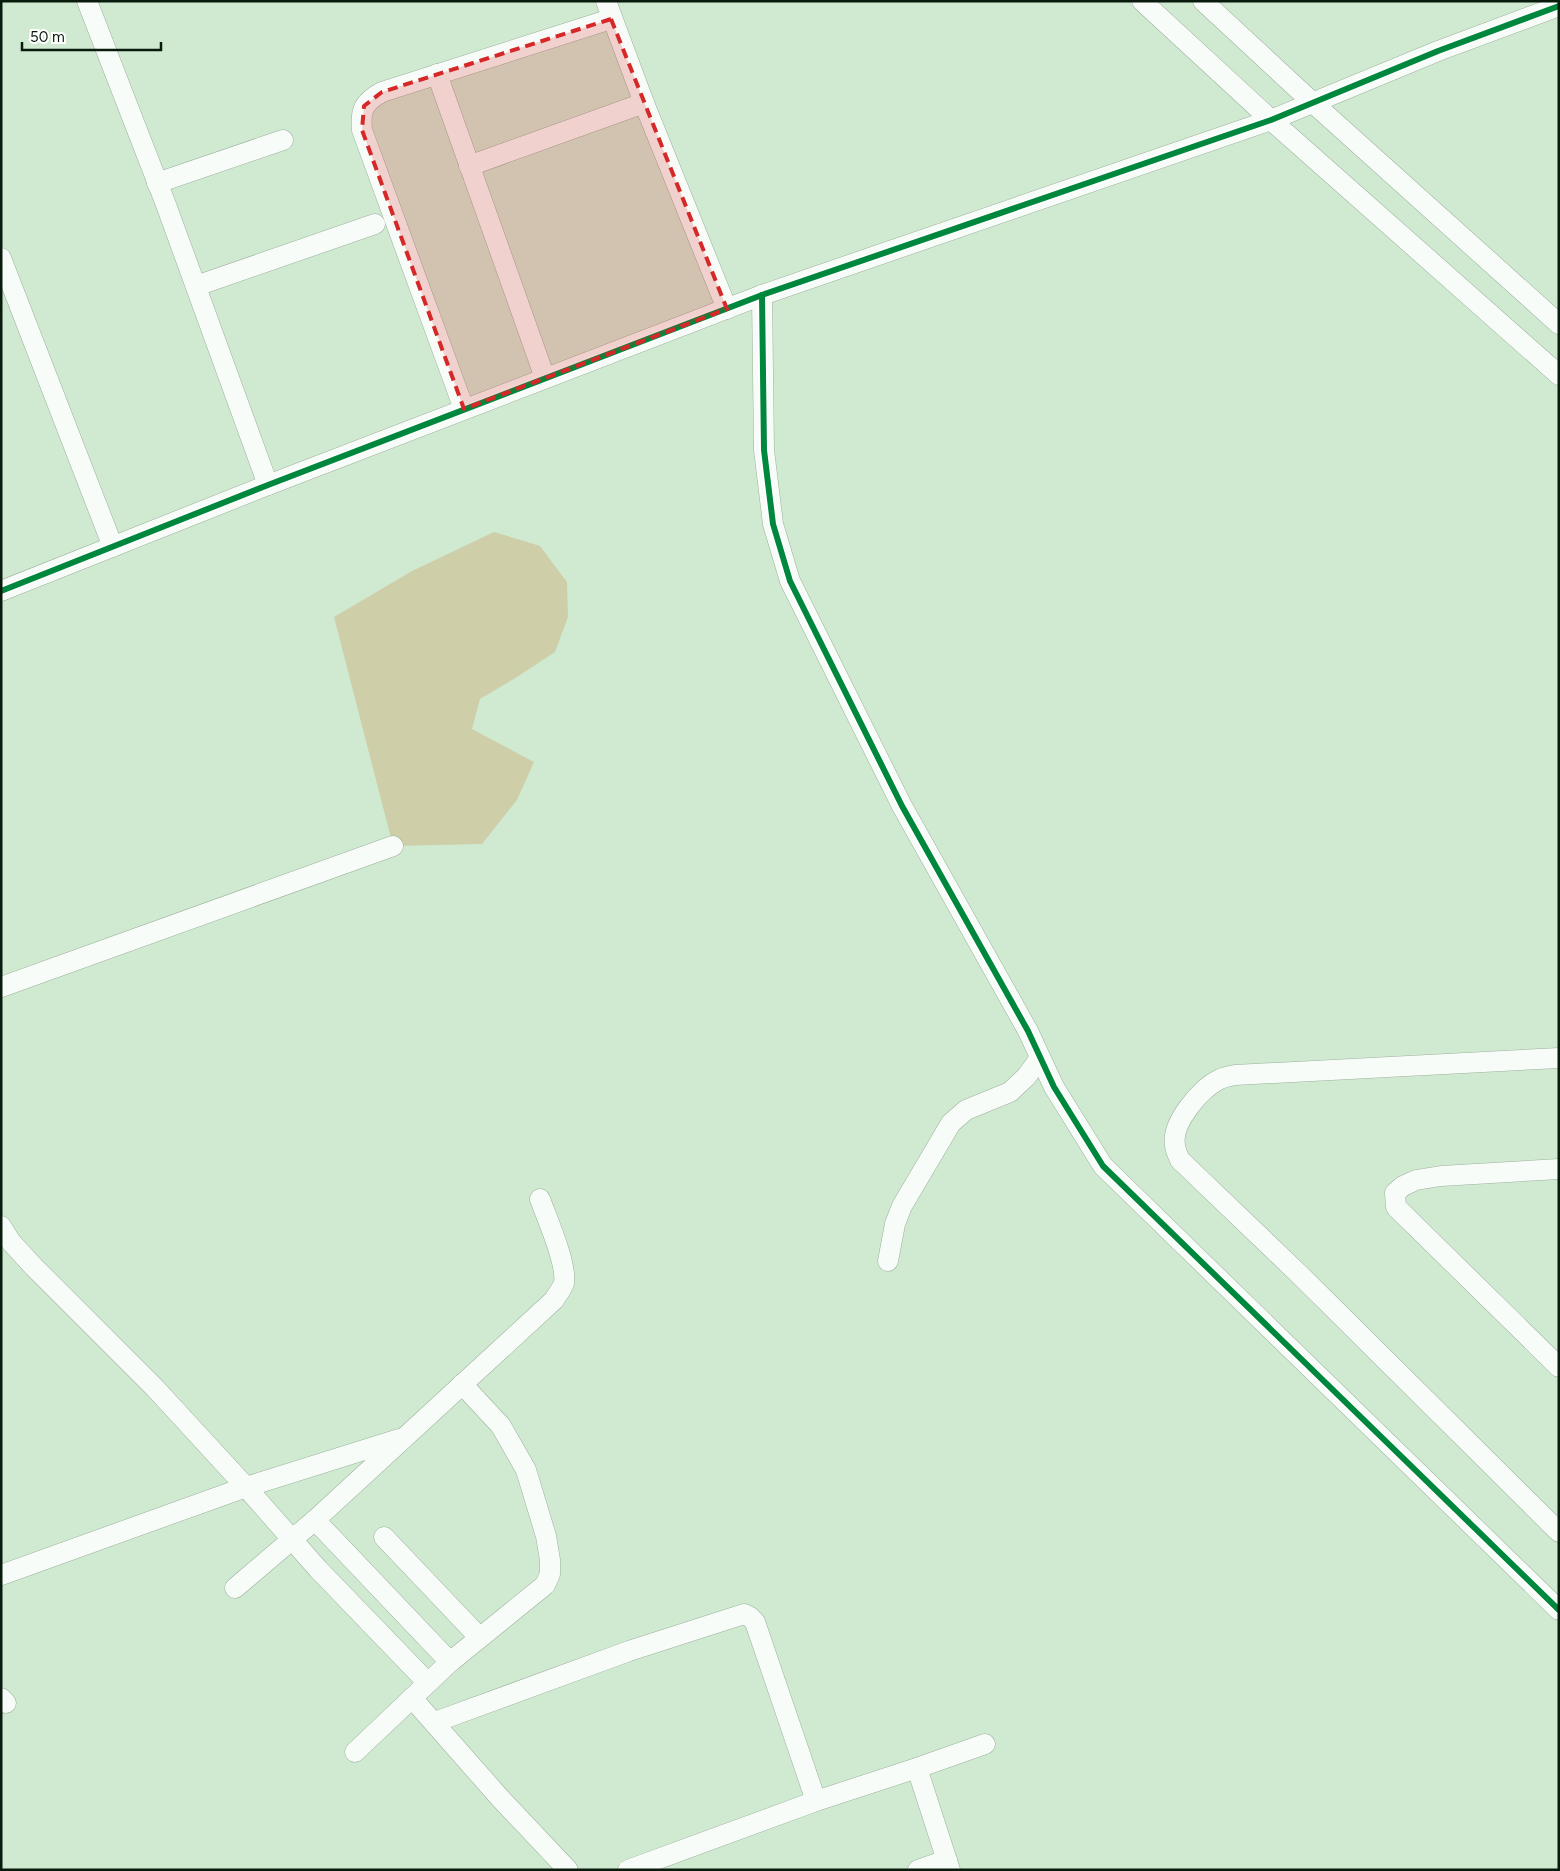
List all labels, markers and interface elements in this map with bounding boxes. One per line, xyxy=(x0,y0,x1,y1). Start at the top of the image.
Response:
scale bar xyxy=(22,20,161,52)
text: 50 m xyxy=(30,28,65,46)

